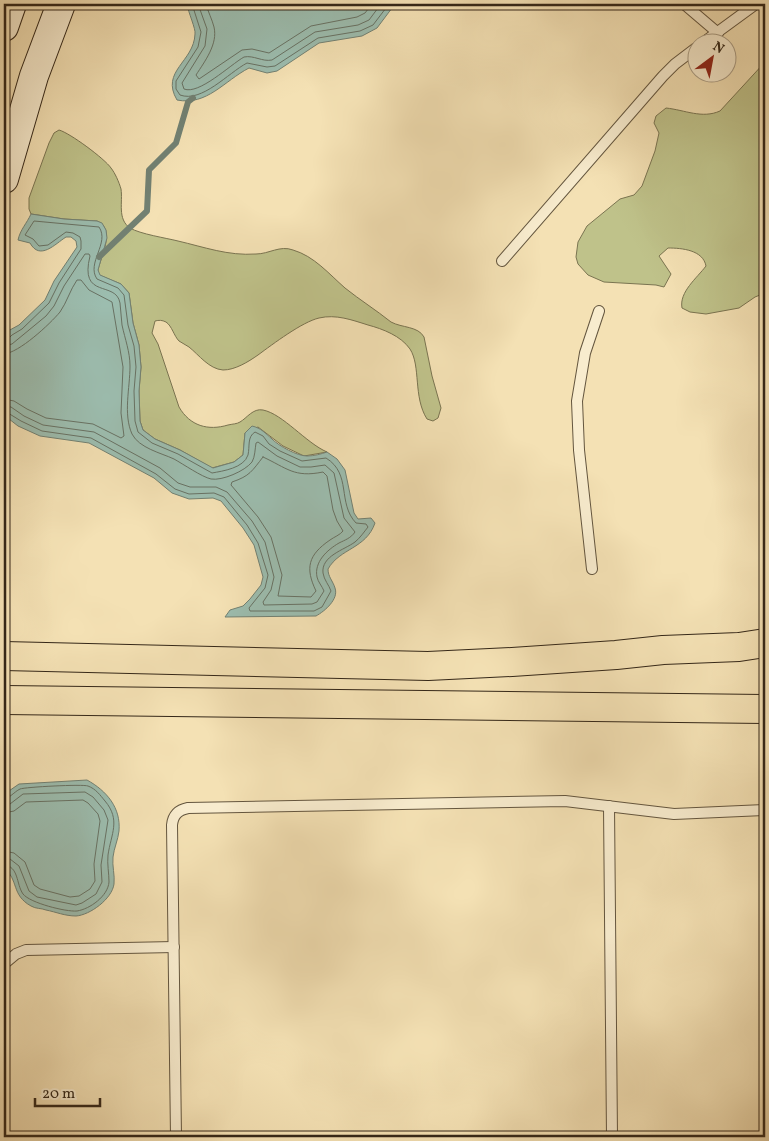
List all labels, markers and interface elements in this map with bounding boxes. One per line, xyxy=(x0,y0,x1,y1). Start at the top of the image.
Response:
north arrow xyxy=(686,32,736,82)
text: N xyxy=(709,37,727,59)
scale bar xyxy=(35,1076,100,1108)
text: 20 m xyxy=(42,1084,75,1105)

